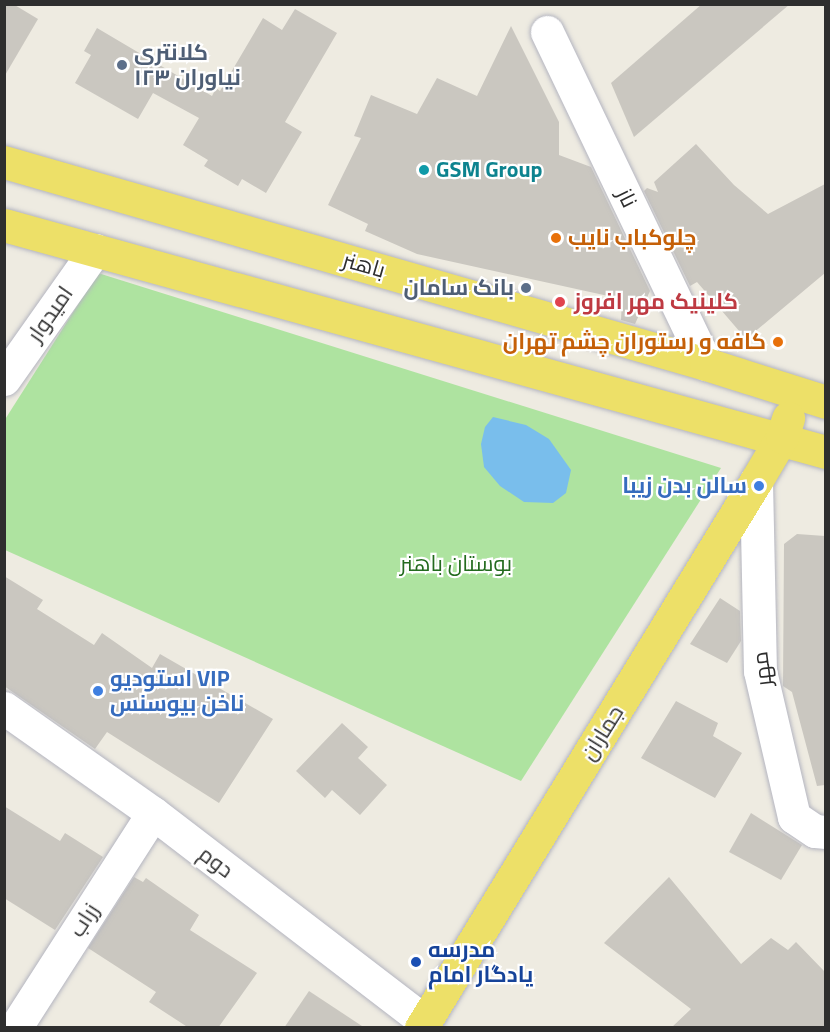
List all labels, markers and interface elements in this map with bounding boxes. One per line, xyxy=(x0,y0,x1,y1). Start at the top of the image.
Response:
place label: کلانتری ۱۲۳ نیاوران xyxy=(134,39,241,90)
marker: کلانتری ۱۲۳ نیاوران xyxy=(115,58,129,72)
place label: GSM Group xyxy=(436,157,543,183)
marker: GSM Group xyxy=(417,163,431,177)
street label: ناز xyxy=(611,184,643,212)
place label: چلوکباب نایب xyxy=(568,225,697,251)
marker: چلوکباب نایب xyxy=(549,231,563,245)
street label: باهنر xyxy=(340,246,388,284)
place label: بانک سامان xyxy=(403,275,514,301)
street label: امیدوار xyxy=(21,281,79,347)
marker: بانک سامان xyxy=(519,281,533,295)
place label: کلینیک مهر افروز xyxy=(574,289,738,315)
marker: کلینیک مهر افروز xyxy=(551,293,569,311)
place label: کافه و رستوران چشم تهران xyxy=(503,329,766,355)
marker: کافه و رستوران چشم تهران xyxy=(771,335,785,349)
place label: سالن بدن زیبا xyxy=(622,473,747,499)
marker: سالن بدن زیبا xyxy=(752,479,766,493)
park label: بوستان باهنر xyxy=(400,551,512,577)
street label: مهر xyxy=(747,650,777,688)
place label: استودیو VIP ناخن بیوسنس xyxy=(110,665,244,716)
marker: استودیو VIP ناخن بیوسنس xyxy=(91,684,105,698)
street label: جماران xyxy=(575,701,629,765)
street label: دوم xyxy=(194,841,238,883)
street label: زراب xyxy=(63,898,105,942)
place label: مدرسه یادگار امام xyxy=(428,936,533,987)
marker: مدرسه یادگار امام xyxy=(409,955,423,969)

